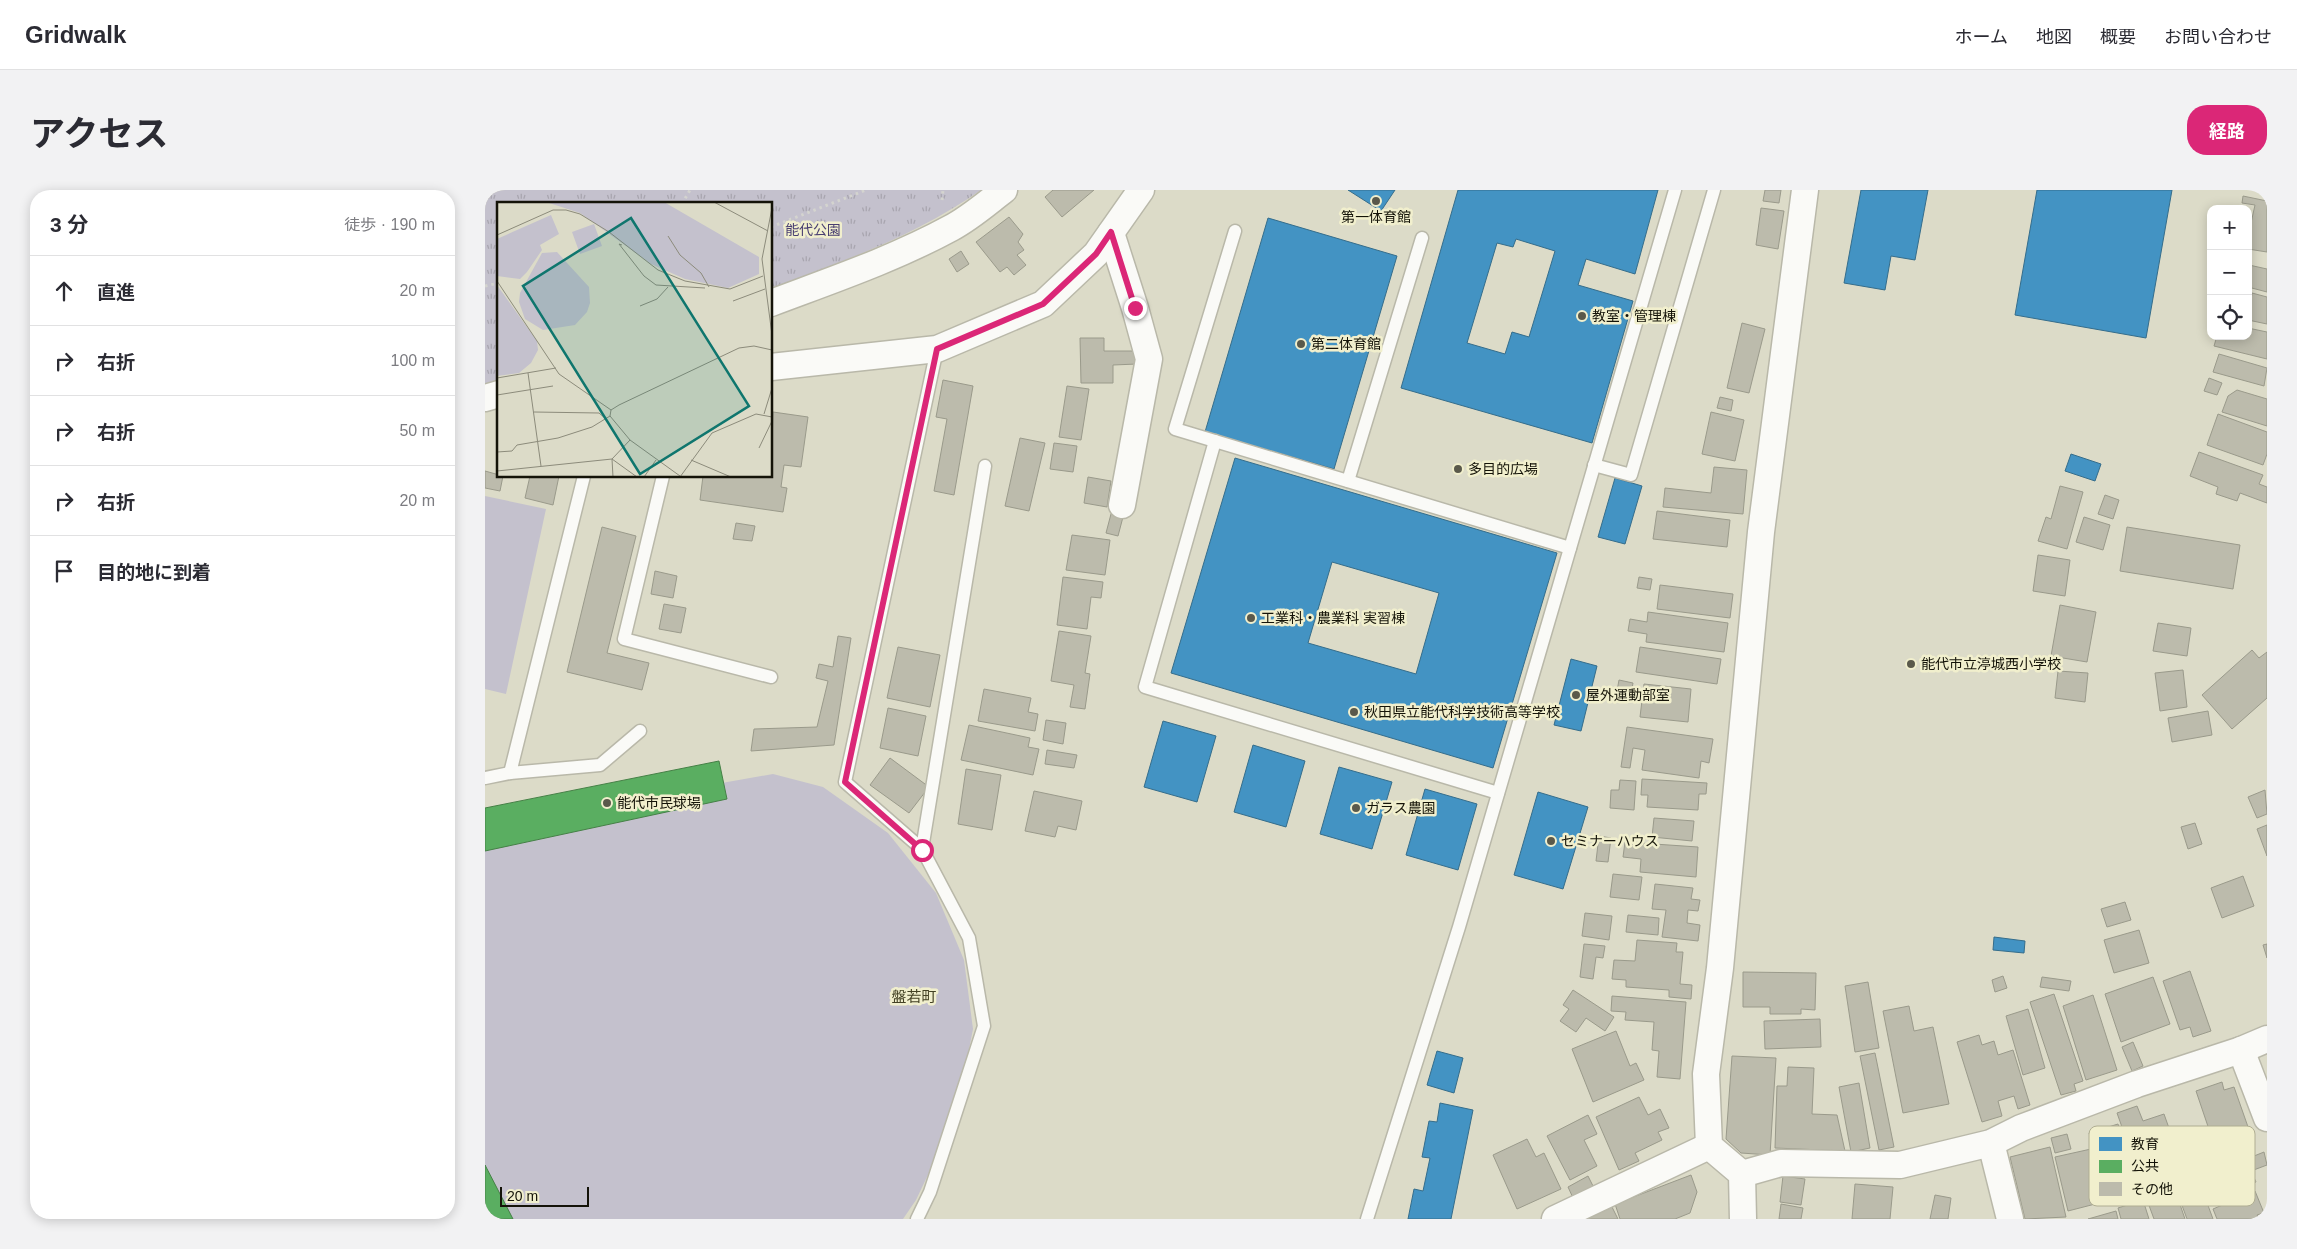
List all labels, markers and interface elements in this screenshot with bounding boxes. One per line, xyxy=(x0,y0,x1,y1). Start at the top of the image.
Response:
text: Gridwalk xyxy=(25,21,126,48)
text: ホーム xyxy=(1955,27,2008,47)
text: 地図 xyxy=(2036,27,2072,47)
text: 概要 xyxy=(2100,27,2136,47)
text: お問い合わせ xyxy=(2164,27,2272,47)
button: 経路 xyxy=(2187,105,2267,155)
text: アクセス xyxy=(30,114,168,153)
marker: 第一体育館 xyxy=(1370,195,1382,207)
inset map xyxy=(497,202,773,478)
map controls xyxy=(2207,205,2252,340)
button: + xyxy=(2207,205,2252,250)
place label: 第一体育館 xyxy=(1341,209,1411,225)
text: 3 分 xyxy=(50,213,89,236)
text: 徒歩 · 190 m xyxy=(344,216,435,233)
park label: 能代公園 xyxy=(785,222,841,238)
button: − xyxy=(2207,250,2252,295)
icon: ahead xyxy=(50,277,78,305)
text: 直進 xyxy=(97,282,135,303)
text: 20 m xyxy=(399,282,435,299)
button: locate xyxy=(2207,295,2252,340)
route end xyxy=(1124,297,1147,320)
place label: 教室・管理棟 xyxy=(1592,308,1676,324)
marker: 教室・管理棟 xyxy=(1576,310,1588,322)
place label: 第二体育館 xyxy=(1311,336,1381,352)
marker: 第二体育館 xyxy=(1295,338,1307,350)
icon: right xyxy=(50,347,78,375)
text: 右折 xyxy=(97,352,135,373)
text: 100 m xyxy=(391,352,435,369)
icon: right xyxy=(50,417,78,445)
text: 右折 xyxy=(97,422,135,443)
text: 50 m xyxy=(399,422,435,439)
place label: 多目的広場 xyxy=(1468,461,1538,477)
marker: 多目的広場 xyxy=(1452,463,1464,475)
icon: right xyxy=(50,487,78,515)
text: 右折 xyxy=(97,492,135,513)
text: 20 m xyxy=(399,492,435,509)
icon: arrive xyxy=(50,557,78,585)
text: 目的地に到着 xyxy=(97,562,211,583)
place label: 工業科・農業科 実習棟 xyxy=(1261,610,1405,626)
marker: 工業科・農業科 実習棟 xyxy=(1245,612,1257,624)
place label: 能代市立渟城西小学校 xyxy=(1921,656,2061,672)
marker: 能代市立渟城西小学校 xyxy=(1905,658,1917,670)
place label: 屋外運動部室 xyxy=(1586,687,1670,703)
marker: 屋外運動部室 xyxy=(1570,689,1582,701)
place label: 秋田県立能代科学技術高等学校 xyxy=(1364,704,1560,720)
marker: 秋田県立能代科学技術高等学校 xyxy=(1348,706,1360,718)
place label: 能代市民球場 xyxy=(617,795,701,811)
marker: 能代市民球場 xyxy=(601,797,613,809)
place label: ガラス農園 xyxy=(1366,800,1436,816)
marker: ガラス農園 xyxy=(1350,802,1362,814)
place label: セミナーハウス xyxy=(1561,833,1659,849)
marker: セミナーハウス xyxy=(1545,835,1557,847)
route start xyxy=(911,839,934,862)
district label: 盤若町 xyxy=(891,988,937,1005)
legend xyxy=(2089,1126,2255,1206)
text: 教育 xyxy=(2131,1136,2159,1152)
text: 公共 xyxy=(2131,1158,2159,1174)
text: その他 xyxy=(2131,1181,2173,1197)
scale bar xyxy=(500,1184,589,1207)
text: 20 m xyxy=(507,1188,538,1204)

